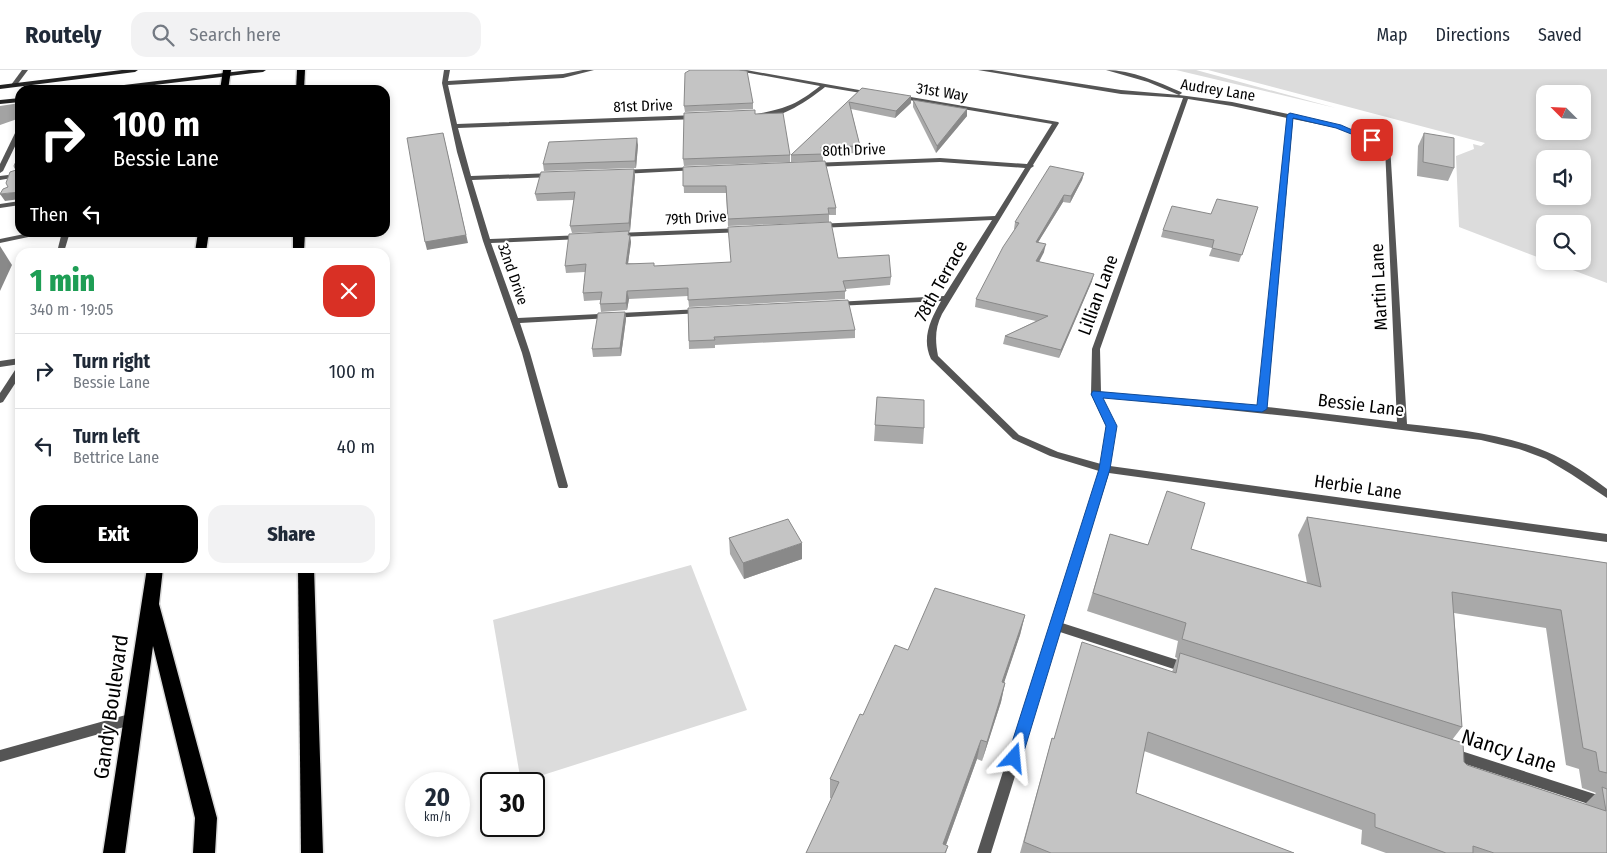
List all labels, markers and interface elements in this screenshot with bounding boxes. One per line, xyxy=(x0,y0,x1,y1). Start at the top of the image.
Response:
search box xyxy=(131,12,481,57)
text: Routely xyxy=(25,21,101,49)
icon: search xyxy=(149,21,177,49)
text: Search here xyxy=(189,23,281,46)
text: Map xyxy=(1376,24,1408,46)
text: Directions xyxy=(1436,24,1510,46)
text: Saved xyxy=(1538,24,1582,46)
street label: Audrey Lane xyxy=(1179,75,1257,105)
street label: 31st Way xyxy=(915,79,969,105)
north arrow xyxy=(1536,85,1591,140)
map controls xyxy=(1536,85,1591,270)
street label: 81st Drive xyxy=(613,96,673,116)
text: 100 m xyxy=(113,103,200,145)
icon: right xyxy=(30,105,95,170)
pin xyxy=(1351,119,1393,161)
icon: arrive xyxy=(1358,126,1386,154)
street label: 80th Drive xyxy=(822,140,886,160)
text: Bessie Lane xyxy=(113,145,219,172)
button: sound xyxy=(1536,150,1591,205)
icon: left xyxy=(78,200,106,228)
text: Then xyxy=(30,203,68,226)
street label: 79th Drive xyxy=(665,207,727,229)
button: search xyxy=(1536,215,1591,270)
street label: 78th Terrace xyxy=(910,237,972,325)
street label: 32nd Drive xyxy=(494,241,532,307)
street label: Martin Lane xyxy=(1366,243,1392,331)
street label: Lillian Lane xyxy=(1073,252,1123,338)
text: 1 min xyxy=(30,263,95,299)
button: close xyxy=(323,265,375,317)
text: 340 m · 19:05 xyxy=(30,300,113,319)
text: Turn right xyxy=(73,350,150,373)
icon: right xyxy=(30,357,58,385)
text: 100 m xyxy=(329,360,375,383)
text: Bessie Lane xyxy=(73,373,150,392)
street label: Bessie Lane xyxy=(1317,389,1405,421)
text: Turn left xyxy=(73,425,140,448)
icon: left xyxy=(30,432,58,460)
text: 40 m xyxy=(337,435,375,458)
text: Bettrice Lane xyxy=(73,448,159,467)
street label: Herbie Lane xyxy=(1313,470,1403,504)
button: Exit xyxy=(30,505,198,563)
button: Share xyxy=(208,505,375,563)
street label: Gandy Boulevard xyxy=(88,633,134,781)
street label: Nancy Lane xyxy=(1458,723,1560,779)
position arrow xyxy=(987,731,1039,783)
speed limit sign: 30 xyxy=(480,772,545,837)
text: 20 xyxy=(425,783,450,813)
text: km/h xyxy=(424,810,451,824)

